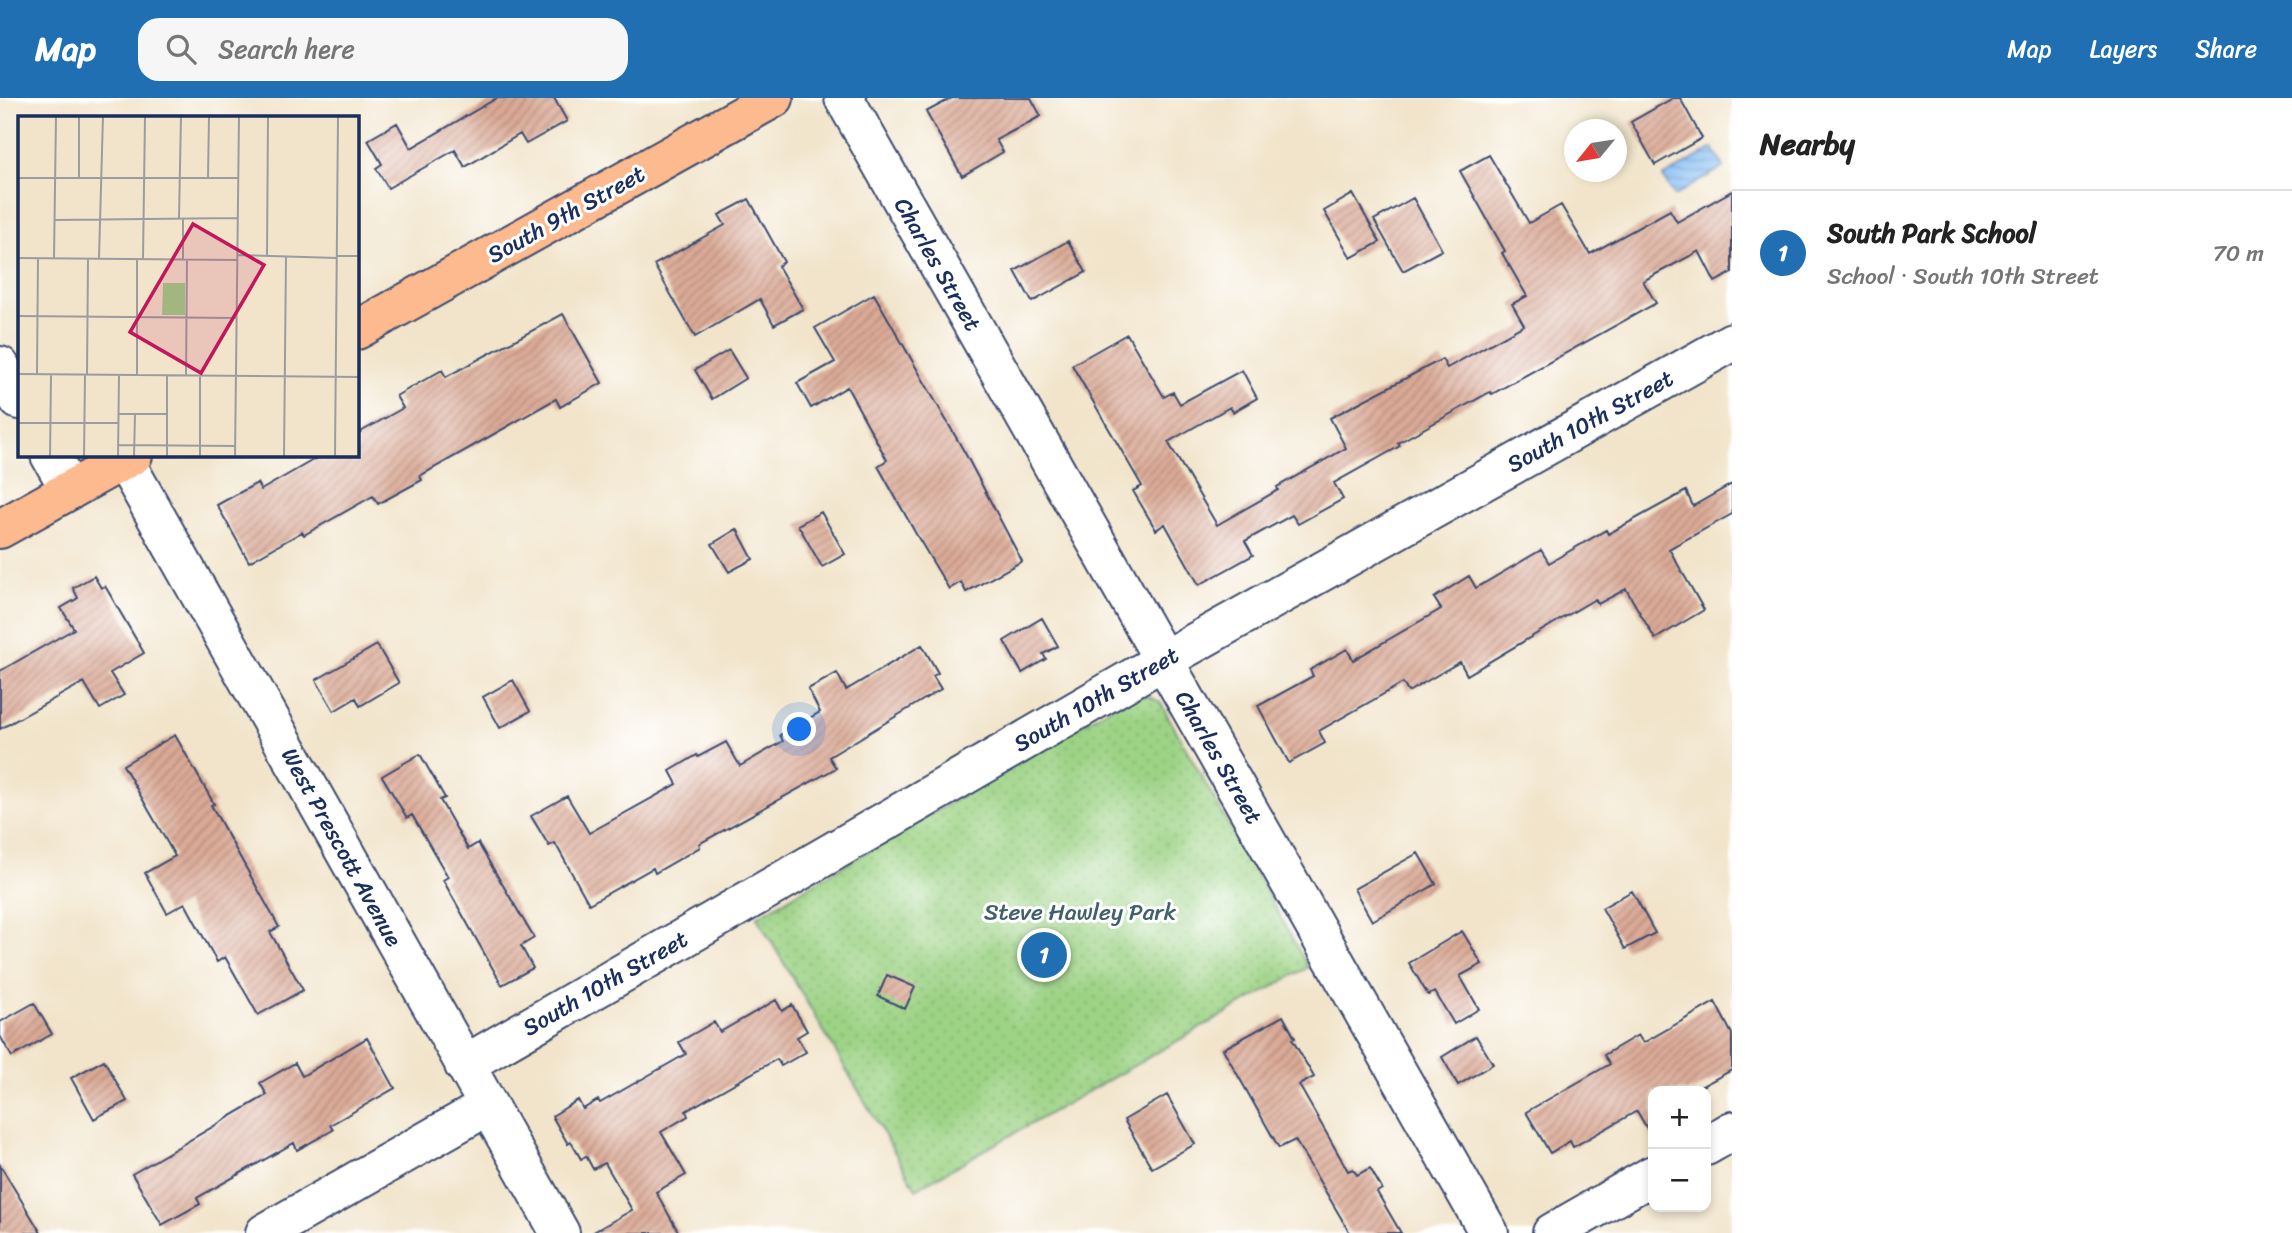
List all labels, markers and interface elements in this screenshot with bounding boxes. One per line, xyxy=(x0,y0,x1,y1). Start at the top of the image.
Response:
search box xyxy=(138,18,628,81)
text: Map xyxy=(35,20,96,78)
text: Search here xyxy=(218,26,355,72)
text: Map xyxy=(2007,28,2052,70)
text: Layers xyxy=(2090,28,2157,70)
text: Share xyxy=(2195,28,2257,70)
icon: search xyxy=(162,30,200,68)
inset map xyxy=(18,116,359,457)
text: Nearby xyxy=(1760,117,1855,171)
north arrow xyxy=(1564,119,1627,182)
street label: South 9th Street xyxy=(480,154,653,275)
street label: Charles Street xyxy=(883,189,993,339)
text: South Park School xyxy=(1827,210,2036,256)
text: 1 xyxy=(1778,233,1788,274)
text: 70 m xyxy=(2213,233,2264,274)
text: School · South 10th Street xyxy=(1827,256,2099,297)
street label: South 10th Street xyxy=(1499,358,1681,484)
street label: South 10th Street xyxy=(1006,635,1187,764)
street label: Charles Street xyxy=(1164,682,1274,832)
your location xyxy=(782,712,816,746)
street label: West Prescott Avenue xyxy=(270,740,413,955)
park label: Steve Hawley Park xyxy=(984,892,1177,933)
street label: South 10th Street xyxy=(515,919,696,1048)
pin: 1 xyxy=(1021,929,1067,981)
map controls xyxy=(1648,1086,1711,1212)
button: + xyxy=(1648,1086,1711,1149)
button: − xyxy=(1648,1149,1711,1212)

